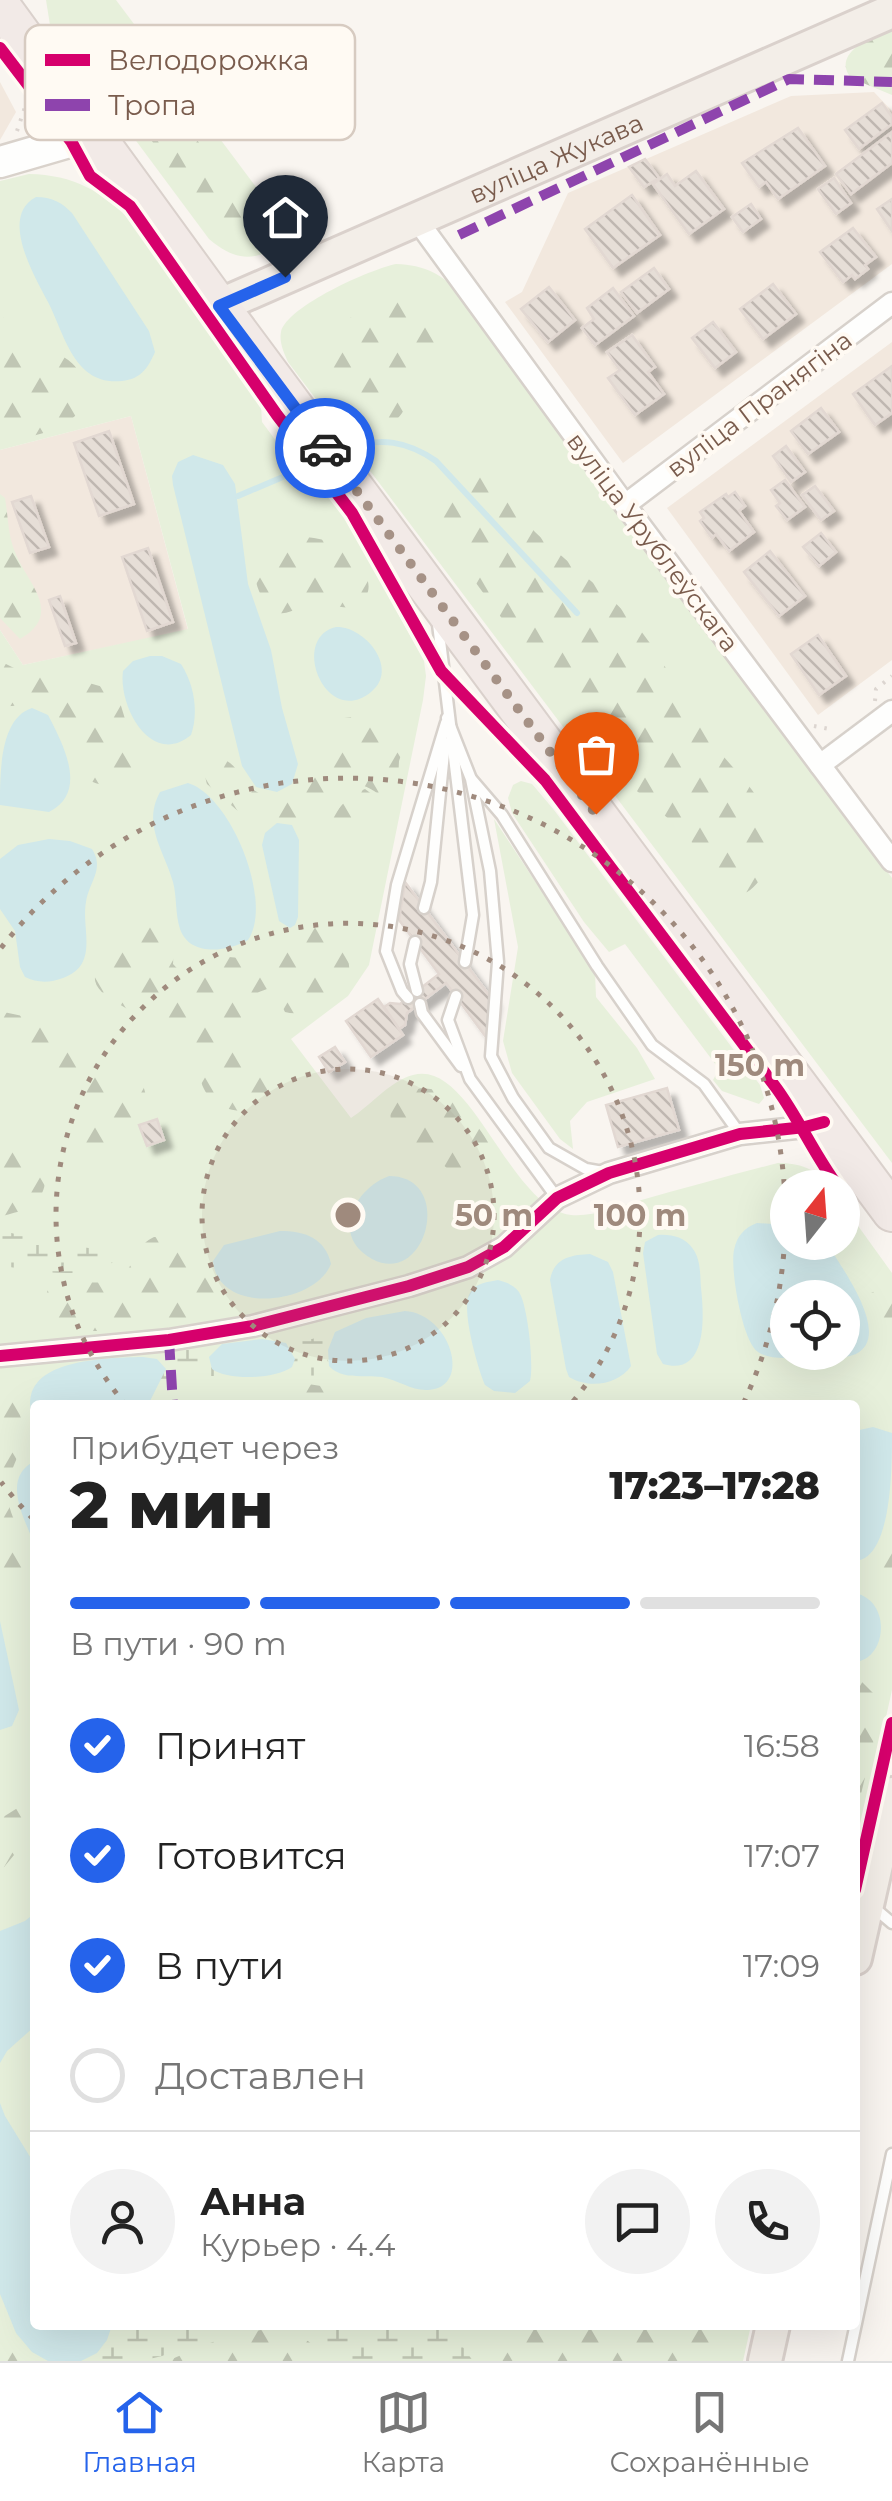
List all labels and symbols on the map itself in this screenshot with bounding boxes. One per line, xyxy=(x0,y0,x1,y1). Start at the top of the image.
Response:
legend xyxy=(25,25,355,140)
text: Велодорожка xyxy=(108,43,309,77)
text: Тропа xyxy=(108,88,196,122)
street label: вуліца Жукава xyxy=(465,107,648,209)
pin xyxy=(243,175,328,278)
street label: вуліца Пранягіна xyxy=(661,325,857,483)
courier xyxy=(275,398,375,498)
street label: вуліца Урублеўскага xyxy=(561,427,745,657)
pin xyxy=(554,712,639,815)
text: 150 m xyxy=(715,1047,805,1084)
north arrow xyxy=(770,1170,860,1260)
centre of rings xyxy=(330,1197,366,1233)
text: 50 m xyxy=(455,1197,533,1234)
text: 100 m xyxy=(594,1197,686,1234)

